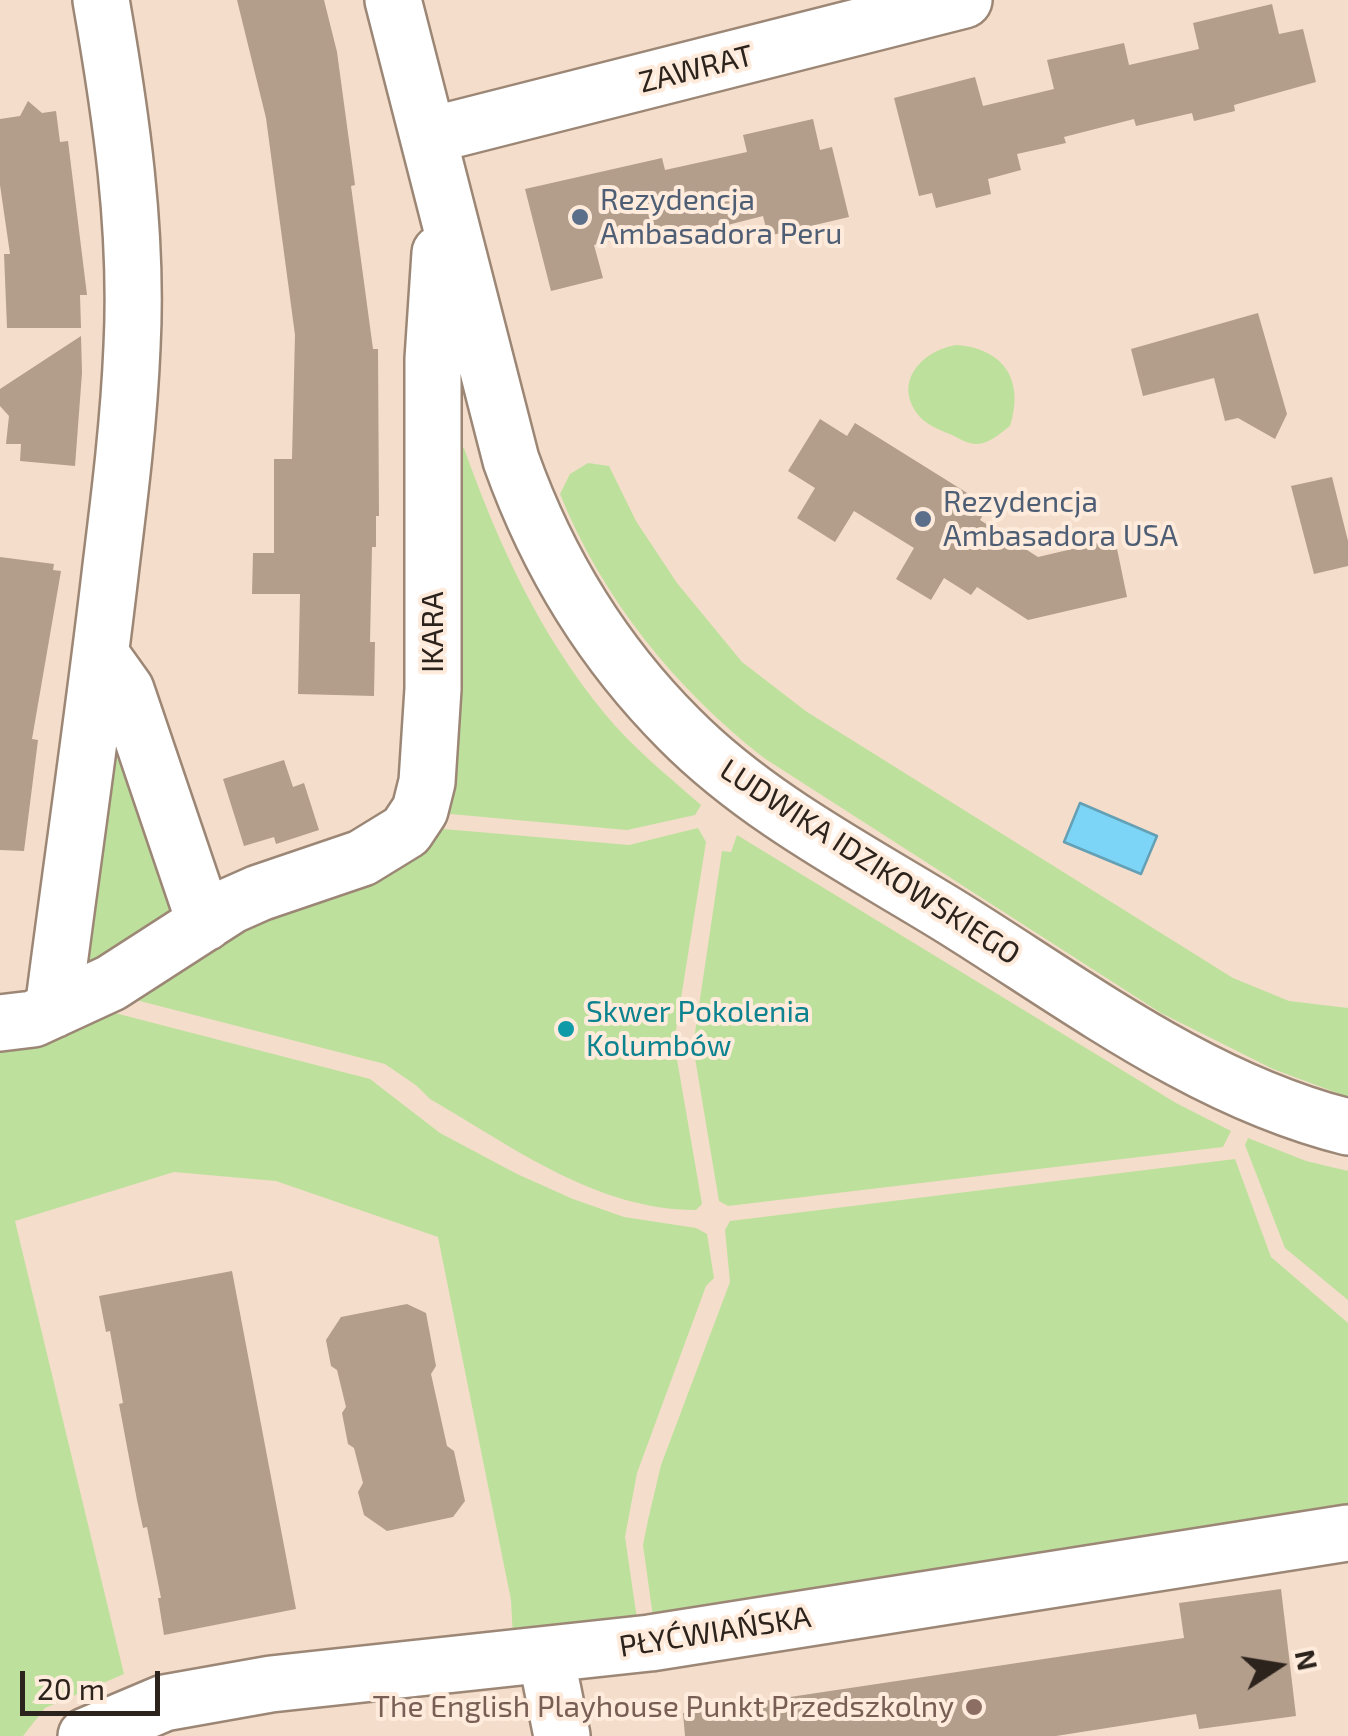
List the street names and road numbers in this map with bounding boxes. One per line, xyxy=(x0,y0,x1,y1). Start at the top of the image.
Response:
street label: ZAWRAT xyxy=(635,37,757,101)
street label: IKARA xyxy=(415,591,451,673)
street label: LUDWIKA IDZIKOWSKIEGO xyxy=(713,752,1027,972)
street label: PŁYĆWIAŃSKA xyxy=(617,1599,813,1665)

